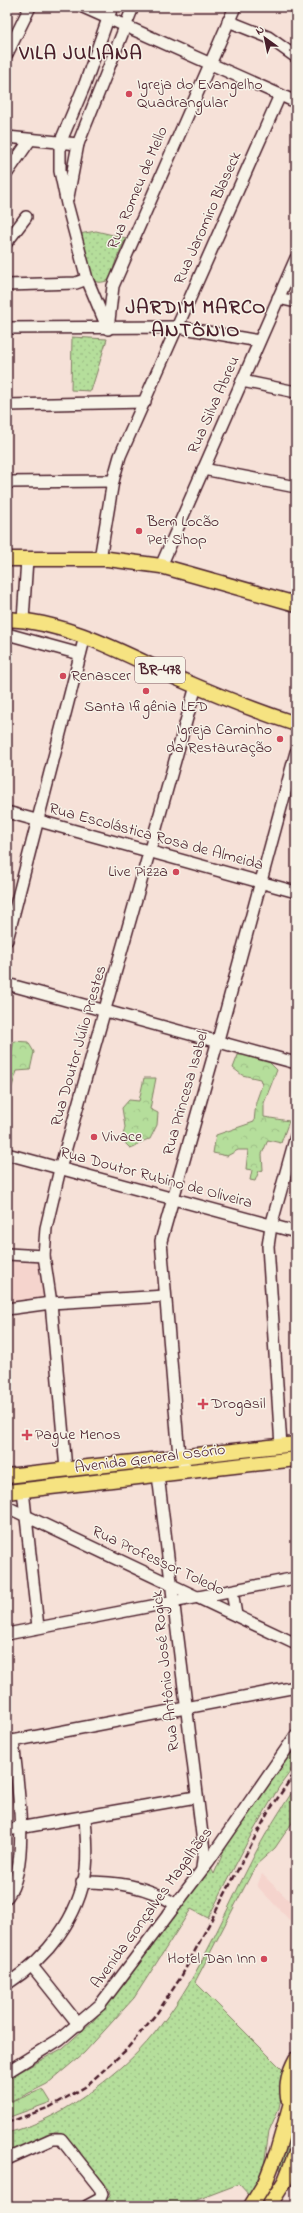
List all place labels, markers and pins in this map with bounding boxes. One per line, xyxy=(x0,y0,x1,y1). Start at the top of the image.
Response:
place label: Igreja do Evangelho Quadrangular xyxy=(137,73,263,115)
marker: Igreja do Evangelho Quadrangular xyxy=(124,89,134,99)
place label: Bem Locão Pet Shop xyxy=(146,510,219,552)
marker: Bem Locão Pet Shop xyxy=(134,526,144,536)
place label: Renascer xyxy=(71,664,131,688)
marker: Renascer xyxy=(58,671,68,681)
marker: Santa Ifigênia LED xyxy=(141,686,151,696)
place label: Santa Ifigênia LED xyxy=(84,695,208,719)
place label: Igreja Caminho da Restauração xyxy=(166,718,272,760)
marker: Igreja Caminho da Restauração xyxy=(275,734,285,744)
place label: Live Pizza xyxy=(108,860,168,884)
marker: Live Pizza xyxy=(171,867,181,877)
place label: Vivace xyxy=(101,1125,143,1149)
marker: Vivace xyxy=(89,1132,99,1142)
place label: Drogasil xyxy=(210,1392,266,1416)
marker: Drogasil xyxy=(198,1399,208,1409)
place label: Pague Menos xyxy=(35,1423,121,1447)
marker: Pague Menos xyxy=(22,1430,32,1440)
place label: Hotel Dan Inn xyxy=(167,1947,256,1971)
marker: Hotel Dan Inn xyxy=(259,1954,269,1964)

